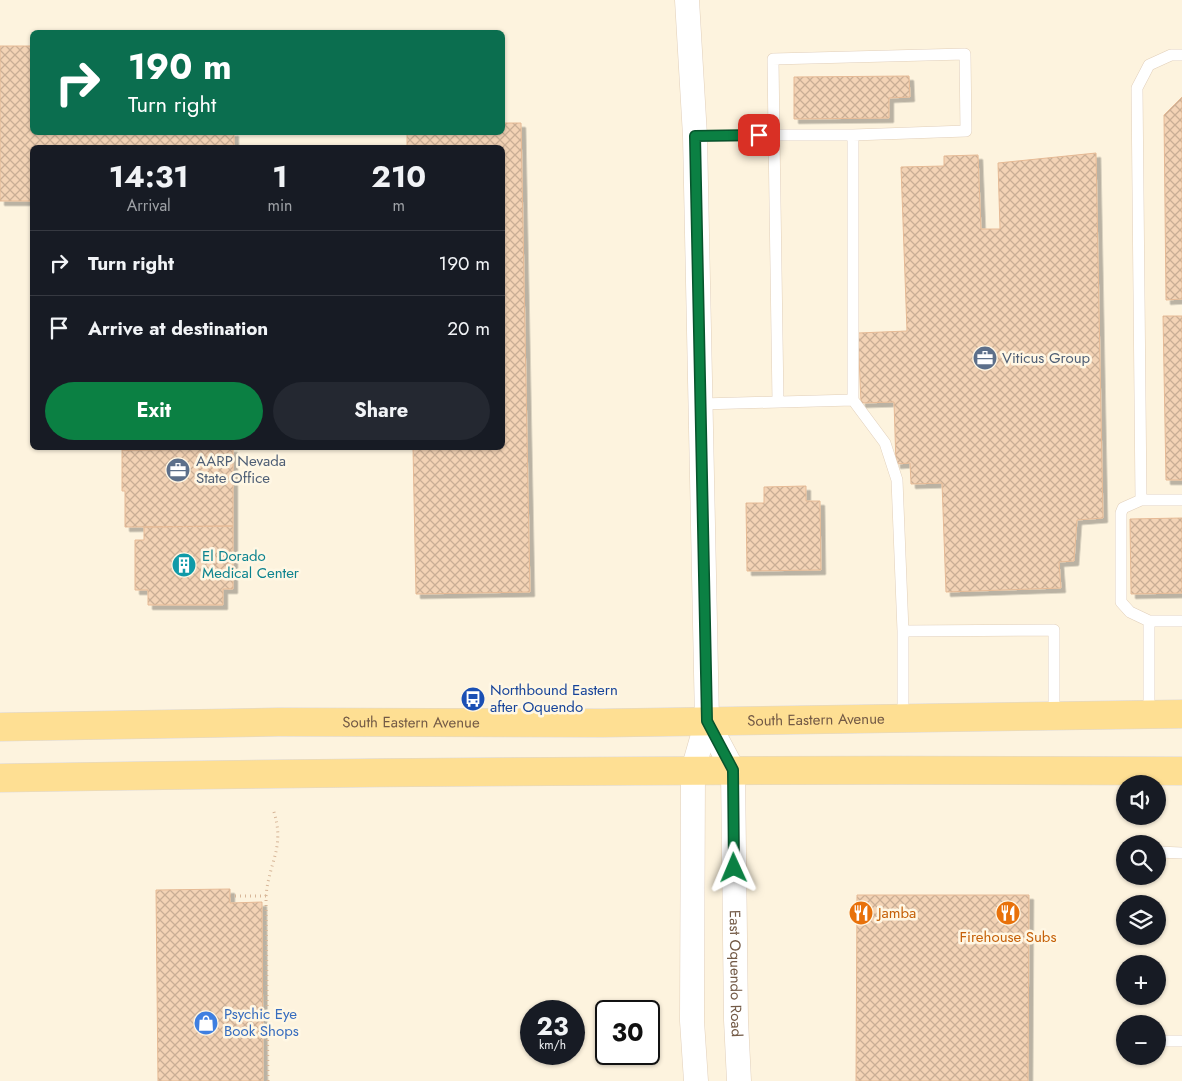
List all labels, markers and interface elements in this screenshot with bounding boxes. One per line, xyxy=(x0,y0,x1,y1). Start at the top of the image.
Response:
text: 190 m xyxy=(128,42,232,92)
icon: right xyxy=(45,50,110,115)
text: Turn right xyxy=(128,88,216,120)
pin xyxy=(738,114,780,156)
icon: arrive xyxy=(745,121,773,149)
text: 14:31 xyxy=(109,155,189,198)
text: 1 xyxy=(272,155,288,198)
text: 210 xyxy=(371,155,426,198)
text: Arrival xyxy=(127,194,171,217)
text: min xyxy=(267,194,292,217)
text: m xyxy=(392,194,405,217)
icon: right xyxy=(45,249,73,277)
text: Turn right xyxy=(88,250,174,277)
text: 190 m xyxy=(439,250,490,277)
icon: arrive xyxy=(45,314,73,342)
text: Arrive at destination xyxy=(88,315,268,342)
text: 20 m xyxy=(447,315,490,342)
office icon: Viticus Group xyxy=(972,345,998,371)
place label: Viticus Group xyxy=(1002,347,1091,369)
button: Exit xyxy=(45,382,263,440)
button: Share xyxy=(273,382,490,440)
place label: AARP Nevada State Office xyxy=(196,450,286,489)
office icon: AARP Nevada State Office xyxy=(165,457,191,483)
place label: El Dorado Medical Center xyxy=(202,545,300,584)
building icon: El Dorado Medical Center xyxy=(171,552,197,578)
place label: Northbound Eastern after Oquendo xyxy=(490,679,618,718)
bus stop icon: Northbound Eastern after Oquendo xyxy=(460,686,486,712)
street label: South Eastern Avenue xyxy=(747,708,885,732)
street label: South Eastern Avenue xyxy=(342,711,480,734)
map controls xyxy=(1116,775,1166,1065)
button: sound xyxy=(1116,775,1166,825)
button: search xyxy=(1116,835,1166,885)
position arrow xyxy=(707,841,759,893)
button: layers xyxy=(1116,895,1166,945)
restaurant icon: Jamba xyxy=(848,900,874,926)
restaurant icon: Firehouse Subs xyxy=(995,900,1021,926)
place label: Jamba xyxy=(876,902,916,924)
street label: East Oquendo Road xyxy=(724,910,748,1038)
place label: Firehouse Subs xyxy=(960,926,1056,948)
button: + xyxy=(1116,955,1166,1005)
speed limit sign: 30 xyxy=(595,1000,660,1065)
place label: Psychic Eye Book Shops xyxy=(224,1003,299,1042)
text: 23 xyxy=(537,1008,568,1044)
shop icon: Psychic Eye Book Shops xyxy=(193,1010,219,1036)
button: − xyxy=(1116,1015,1166,1065)
text: km/h xyxy=(539,1036,566,1054)

